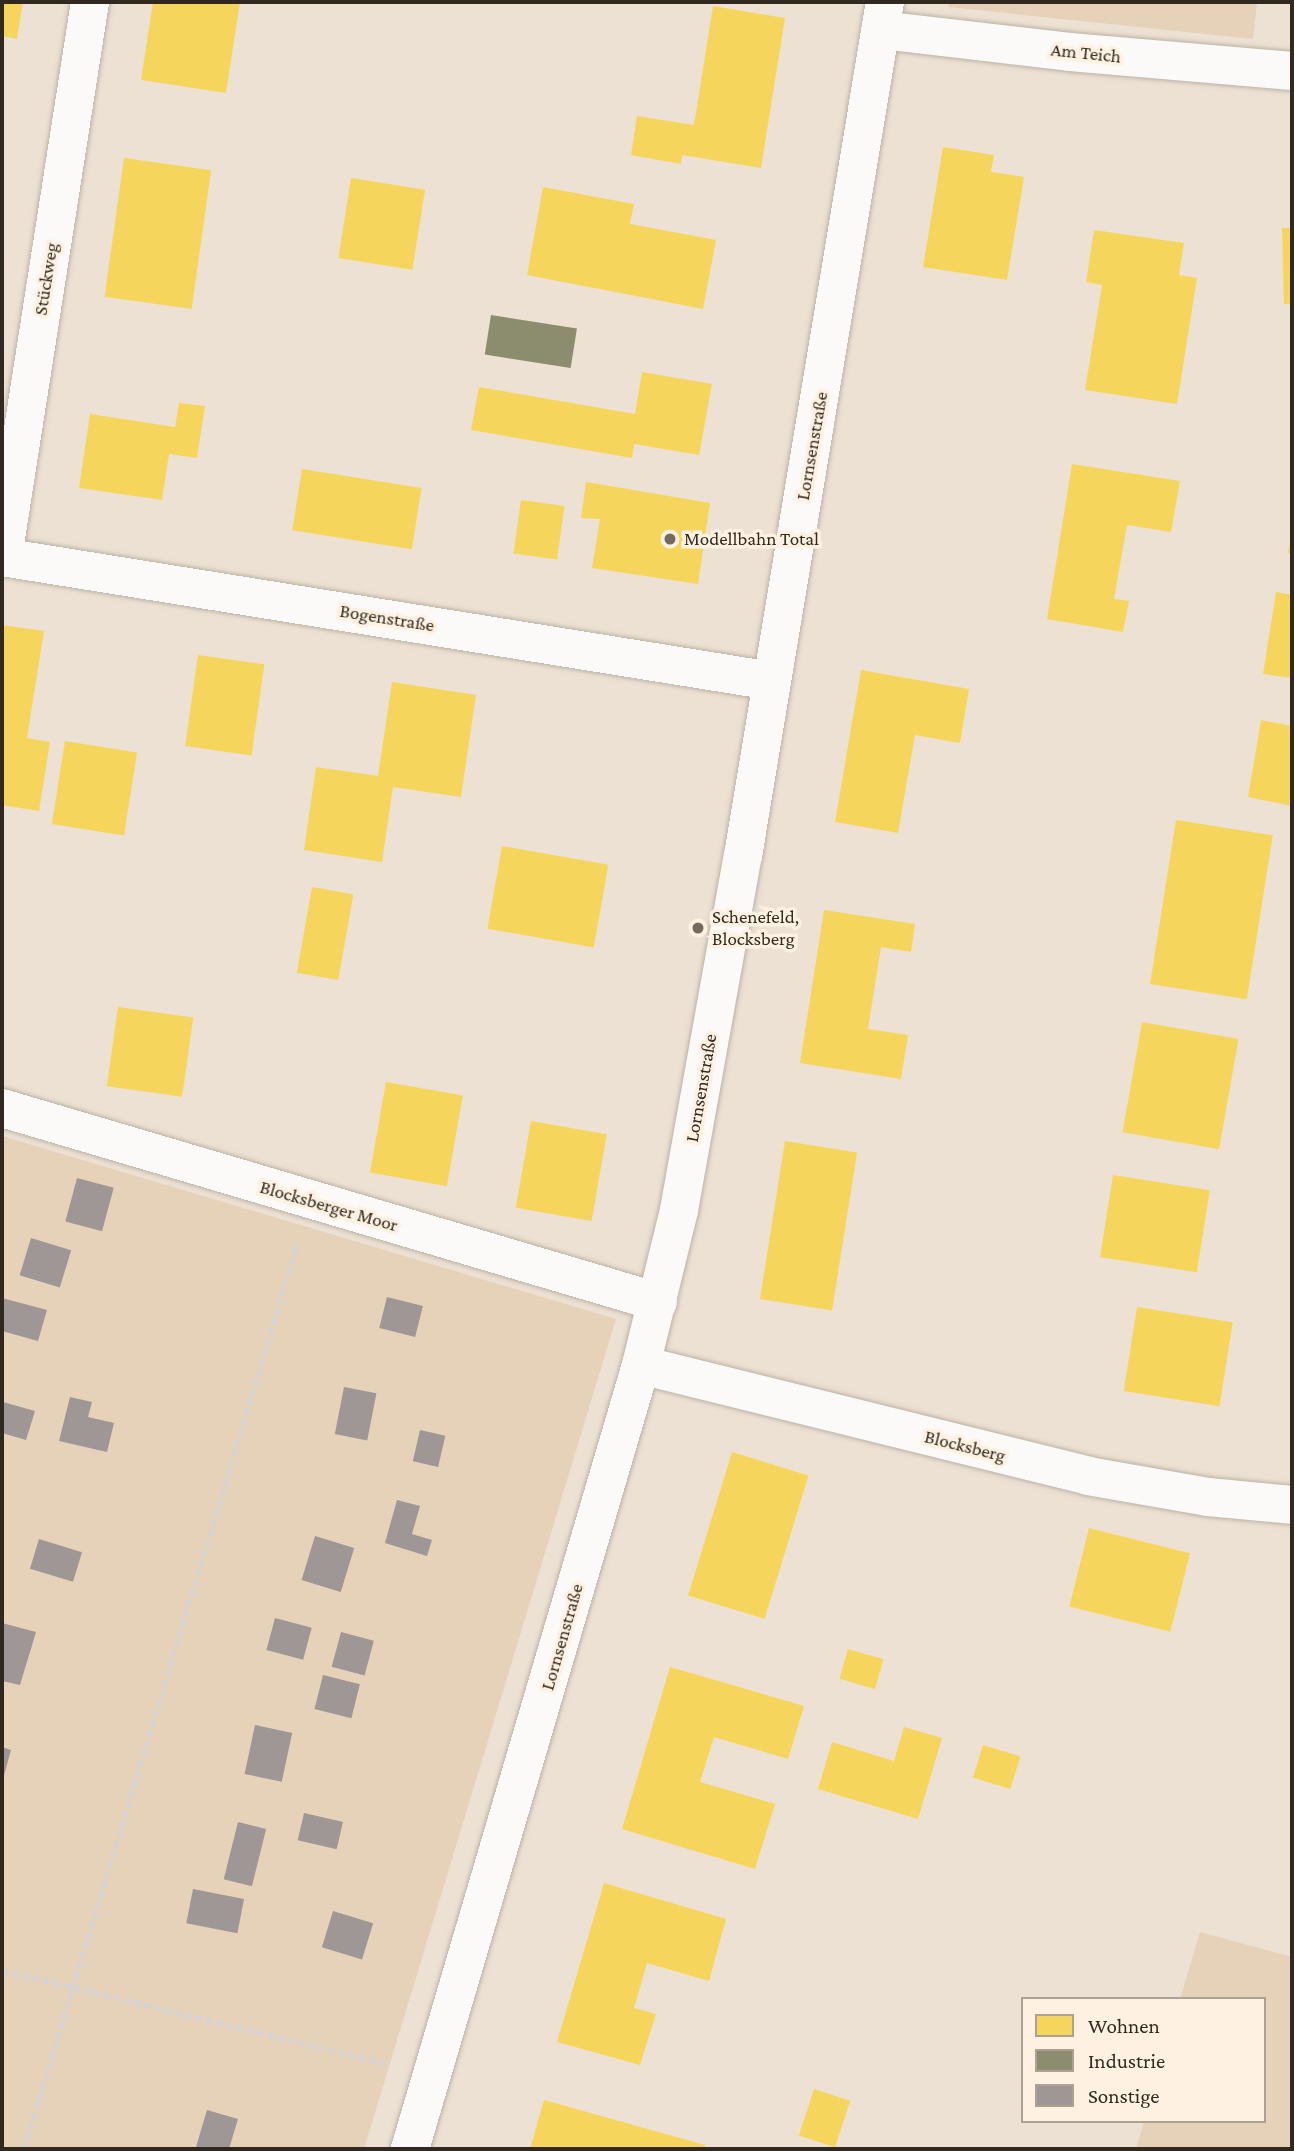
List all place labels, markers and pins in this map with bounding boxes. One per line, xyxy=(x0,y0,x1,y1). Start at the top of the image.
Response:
place label: Modellbahn Total xyxy=(684,528,819,550)
marker: Modellbahn Total xyxy=(662,531,678,547)
place label: Schenefeld, Blocksberg xyxy=(712,906,799,950)
marker: Schenefeld, Blocksberg xyxy=(690,920,706,936)

